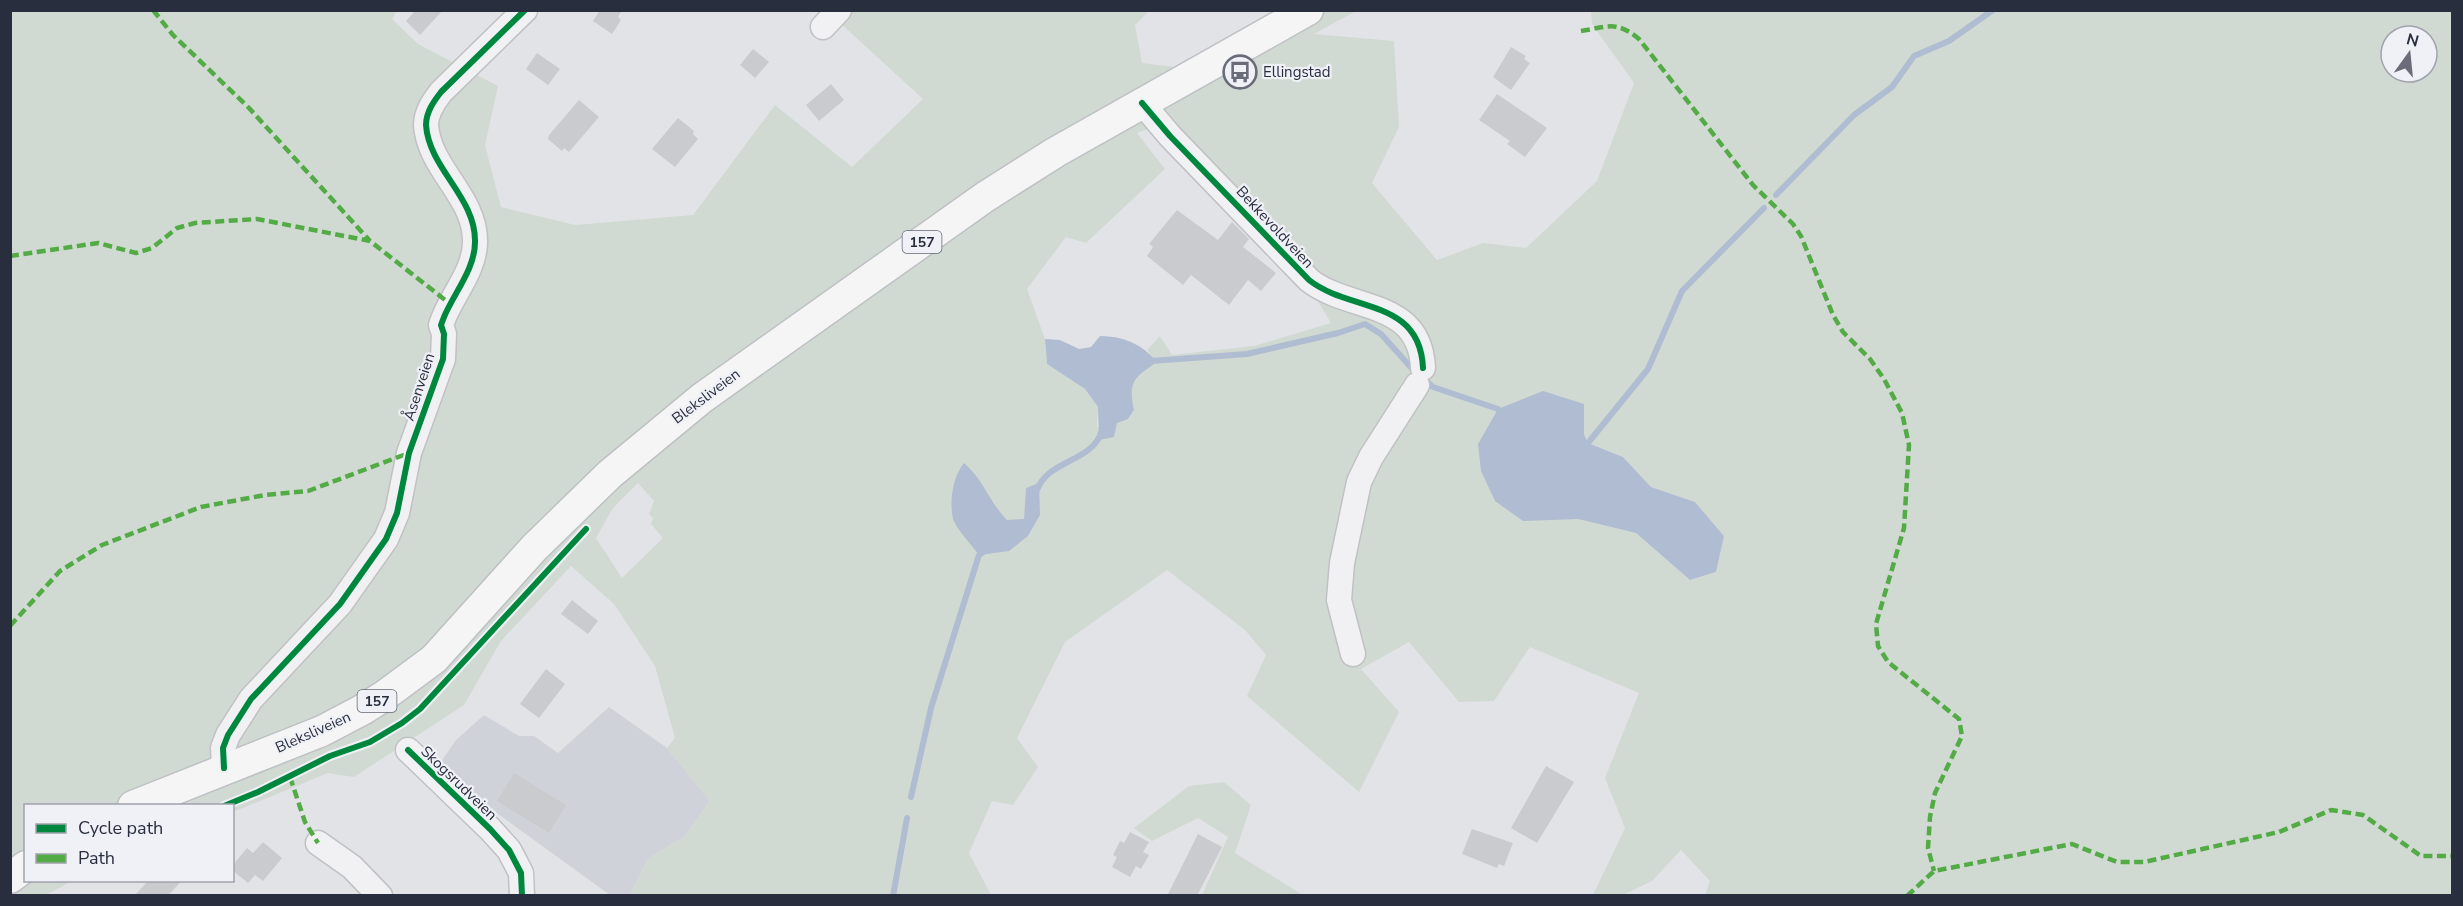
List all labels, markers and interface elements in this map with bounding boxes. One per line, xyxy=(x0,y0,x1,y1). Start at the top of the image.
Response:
north arrow xyxy=(2379,24,2439,84)
text: N xyxy=(2404,28,2421,53)
bus stop icon: Ellingstad xyxy=(1222,54,1258,90)
place label: Ellingstad xyxy=(1263,62,1331,82)
street label: Bekkevoldveien xyxy=(1232,182,1318,272)
road number: 157 xyxy=(902,231,942,253)
street label: Åsenveien xyxy=(398,350,439,423)
street label: Bleksliveien xyxy=(668,364,744,428)
road number: 157 xyxy=(358,690,397,712)
street label: Bleksliveien xyxy=(272,706,354,758)
street label: Skogsrudveien xyxy=(416,741,502,825)
legend xyxy=(24,804,234,882)
text: Cycle path xyxy=(78,816,163,840)
text: Path xyxy=(78,846,115,870)

